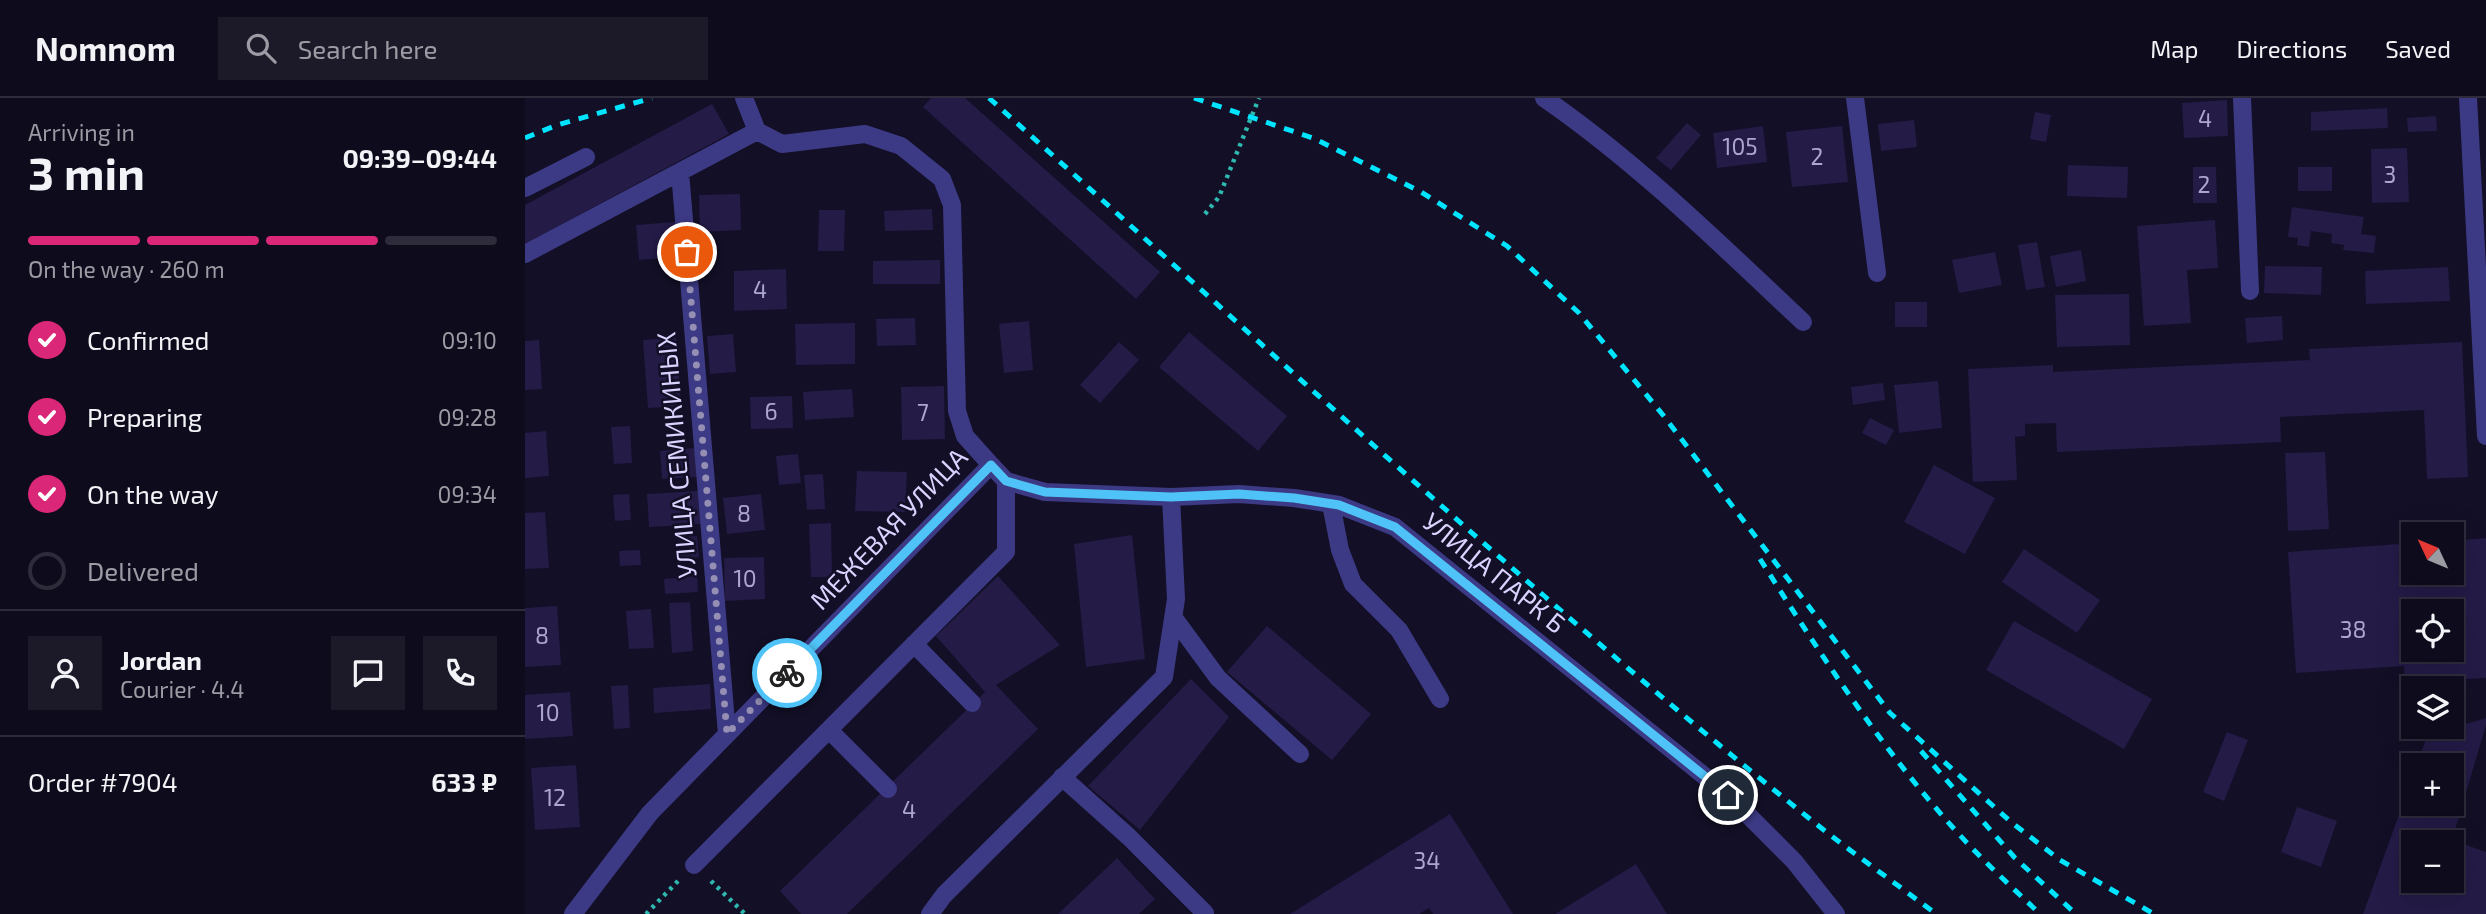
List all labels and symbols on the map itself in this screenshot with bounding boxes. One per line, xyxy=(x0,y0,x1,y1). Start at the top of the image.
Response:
house number: 4 xyxy=(2198,104,2212,132)
house number: 105 xyxy=(1722,132,1758,160)
house number: 2 xyxy=(1811,142,1823,170)
house number: 3 xyxy=(2384,160,2396,188)
house number: 2 xyxy=(2198,170,2210,198)
pin xyxy=(657,222,717,282)
house number: 4 xyxy=(753,275,767,303)
street label: УЛИЦА СЕМИКИНЫХ xyxy=(649,331,702,580)
house number: 6 xyxy=(764,397,778,425)
house number: 7 xyxy=(917,398,929,426)
street label: МЕЖЕВАЯ УЛИЦА xyxy=(803,441,973,615)
house number: 8 xyxy=(737,499,751,527)
street label: УЛИЦА ПАРК Б xyxy=(1417,505,1572,639)
north arrow xyxy=(2401,522,2464,584)
house number: 10 xyxy=(733,564,757,592)
house number: 38 xyxy=(2340,615,2366,643)
house number: 8 xyxy=(535,621,549,649)
courier xyxy=(752,638,822,708)
house number: 10 xyxy=(536,698,560,726)
pin xyxy=(1698,765,1758,825)
house number: 12 xyxy=(544,783,566,811)
house number: 4 xyxy=(902,795,916,823)
house number: 34 xyxy=(1414,846,1440,874)

